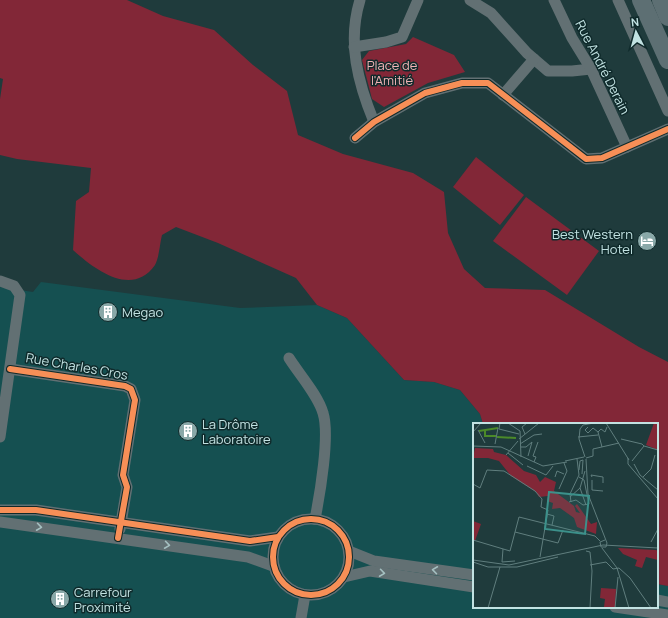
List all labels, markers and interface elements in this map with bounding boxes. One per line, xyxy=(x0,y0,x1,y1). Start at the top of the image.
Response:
north arrow xyxy=(616,12,656,52)
text: N xyxy=(630,14,640,29)
street label: Rue André Derain xyxy=(572,17,634,117)
park label: Place de l'Amitié xyxy=(367,56,418,89)
place label: Best Western Hotel xyxy=(552,225,633,258)
hotel icon: Best Western Hotel xyxy=(636,230,658,252)
building icon: Megao xyxy=(97,301,119,323)
place label: Megao xyxy=(122,303,163,321)
street label: Rue Charles Cros xyxy=(25,348,130,384)
place label: La Drôme Laboratoire xyxy=(202,415,271,448)
building icon: La Drôme Laboratoire xyxy=(177,420,199,442)
inset map xyxy=(473,423,658,608)
one-way arrow xyxy=(36,522,42,531)
one-way arrow xyxy=(164,540,170,549)
one-way arrow xyxy=(432,565,438,574)
one-way arrow xyxy=(379,568,385,577)
place label: Carrefour Proximité xyxy=(74,583,132,616)
building icon: Carrefour Proximité xyxy=(49,588,71,610)

